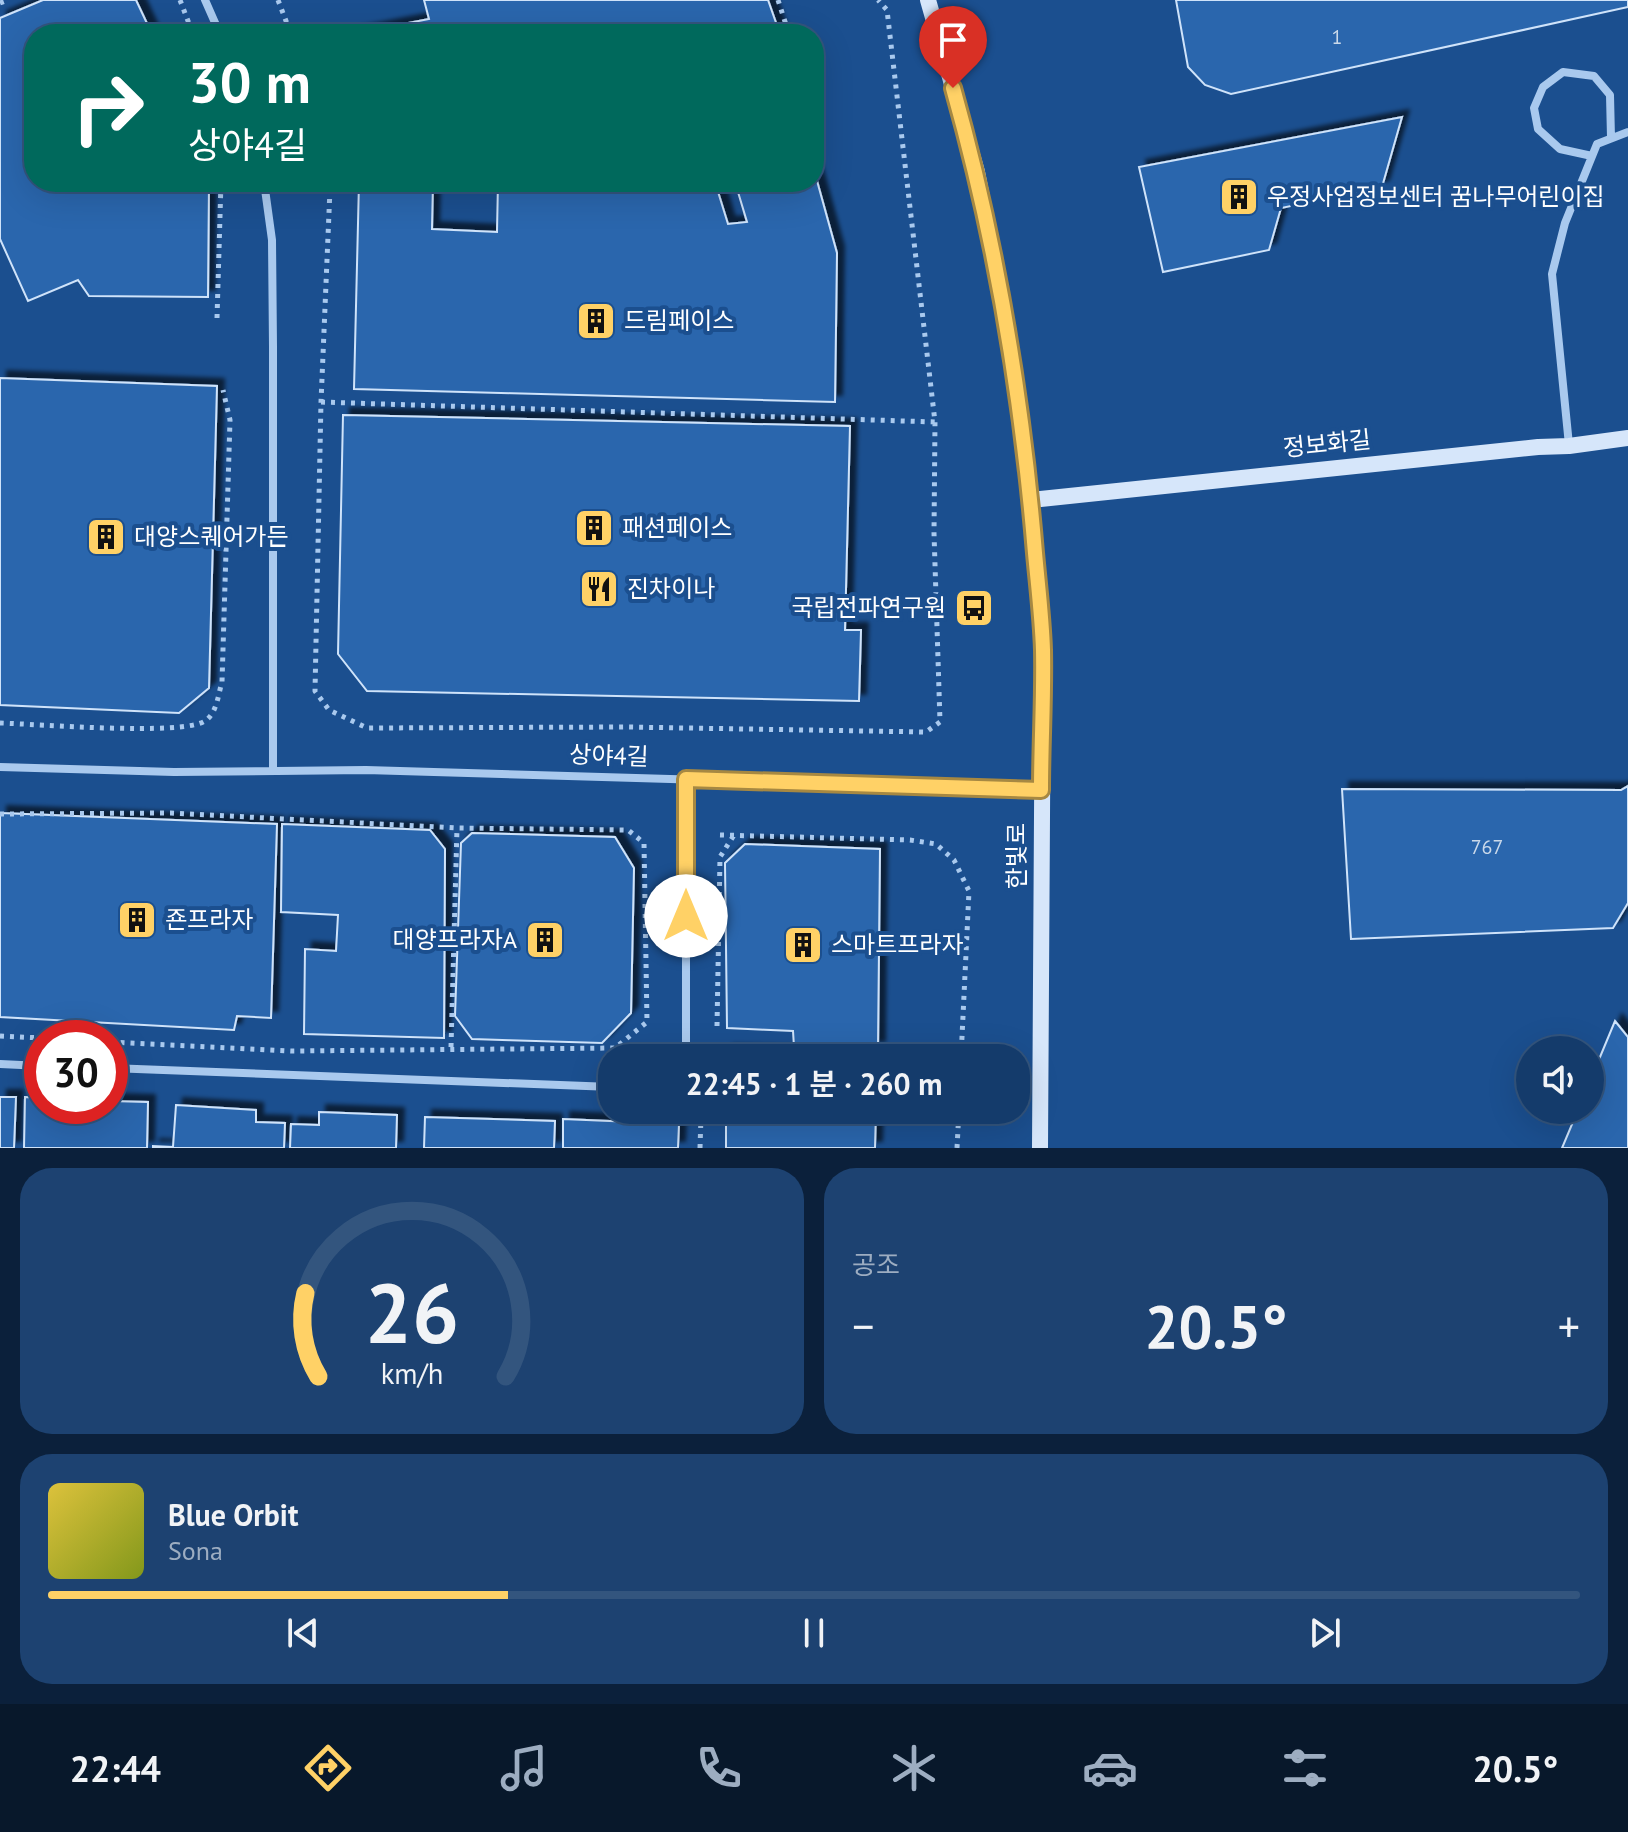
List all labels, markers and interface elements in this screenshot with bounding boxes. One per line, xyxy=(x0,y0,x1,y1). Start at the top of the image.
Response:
pin xyxy=(919,6,987,88)
icon: arrive xyxy=(931,18,975,62)
house number: 1 xyxy=(1332,24,1342,50)
text: 30 m xyxy=(188,46,311,118)
icon: right xyxy=(56,56,160,160)
text: 상야4길 xyxy=(188,121,307,168)
building icon: 우정사업정보센터 꿈나무어린이집 xyxy=(1218,176,1260,218)
place label: 우정사업정보센터 꿈나무어린이집 xyxy=(1267,181,1605,212)
building icon: 드림페이스 xyxy=(575,300,617,342)
place label: 드림페이스 xyxy=(624,305,734,336)
street label: 정보화길 xyxy=(1281,423,1372,464)
building icon: 패션페이스 xyxy=(573,507,615,549)
place label: 패션페이스 xyxy=(622,512,732,543)
building icon: 대양스퀘어가든 xyxy=(85,516,127,558)
place label: 대양스퀘어가든 xyxy=(134,521,289,552)
restaurant icon: 진차이나 xyxy=(578,568,620,610)
place label: 진차이나 xyxy=(627,573,715,604)
bus stop icon: 국립전파연구원 xyxy=(953,587,995,629)
place label: 국립전파연구원 xyxy=(791,592,946,623)
street label: 상야4길 xyxy=(569,739,649,772)
street label: 한빛로 xyxy=(1001,823,1032,889)
house number: 767 xyxy=(1471,834,1503,860)
position arrow xyxy=(644,874,728,958)
building icon: 죤프라자 xyxy=(116,899,158,941)
place label: 죤프라자 xyxy=(165,904,253,935)
building icon: 대양프라자A xyxy=(524,919,566,961)
place label: 대양프라자A xyxy=(393,924,517,955)
building icon: 스마트프라자 xyxy=(782,924,824,966)
place label: 스마트프라자 xyxy=(831,929,963,960)
speed limit sign: 30 xyxy=(24,1020,128,1124)
map controls xyxy=(1516,1036,1604,1124)
button: sound xyxy=(1516,1036,1604,1124)
text: 22:45 · 1 분 · 260 m xyxy=(686,1064,942,1103)
text: 공조 xyxy=(852,1248,900,1281)
text: 26 xyxy=(365,1258,459,1366)
text: 20.5° xyxy=(1144,1287,1288,1365)
text: − xyxy=(852,1297,874,1354)
text: + xyxy=(1558,1297,1580,1354)
text: km/h xyxy=(381,1355,443,1392)
text: Blue Orbit xyxy=(168,1495,298,1534)
text: Sona xyxy=(168,1534,223,1567)
icon: previous xyxy=(281,1611,325,1655)
icon: pause xyxy=(792,1611,836,1655)
icon: next xyxy=(1303,1611,1347,1655)
icon: directions xyxy=(300,1740,356,1796)
icon: music xyxy=(496,1740,552,1796)
icon: phone xyxy=(691,1740,747,1796)
icon: climate xyxy=(886,1740,942,1796)
icon: car xyxy=(1082,1740,1138,1796)
icon: filters xyxy=(1277,1740,1333,1796)
text: 22:44 xyxy=(70,1745,161,1792)
text: 20.5° xyxy=(1472,1745,1558,1792)

